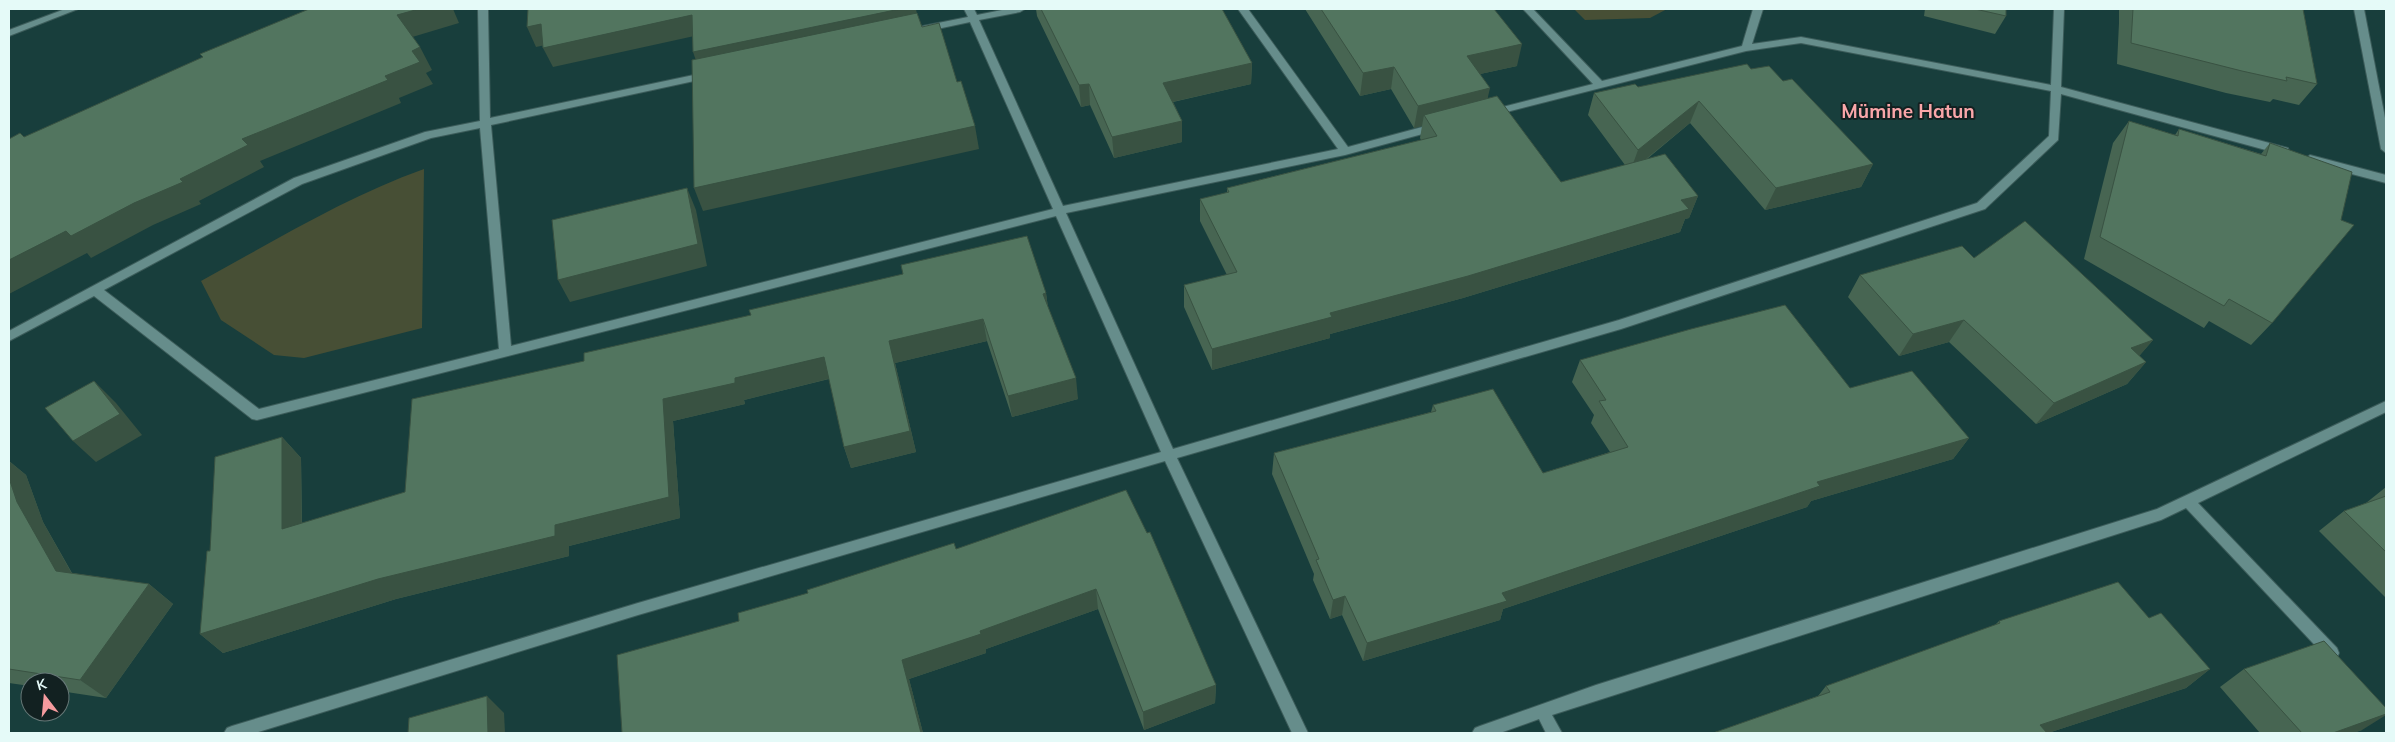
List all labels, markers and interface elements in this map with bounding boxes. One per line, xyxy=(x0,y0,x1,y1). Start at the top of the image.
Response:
district label: Mümine Hatun xyxy=(1841,99,1975,123)
north arrow xyxy=(20,672,70,722)
text: K xyxy=(34,674,49,694)

